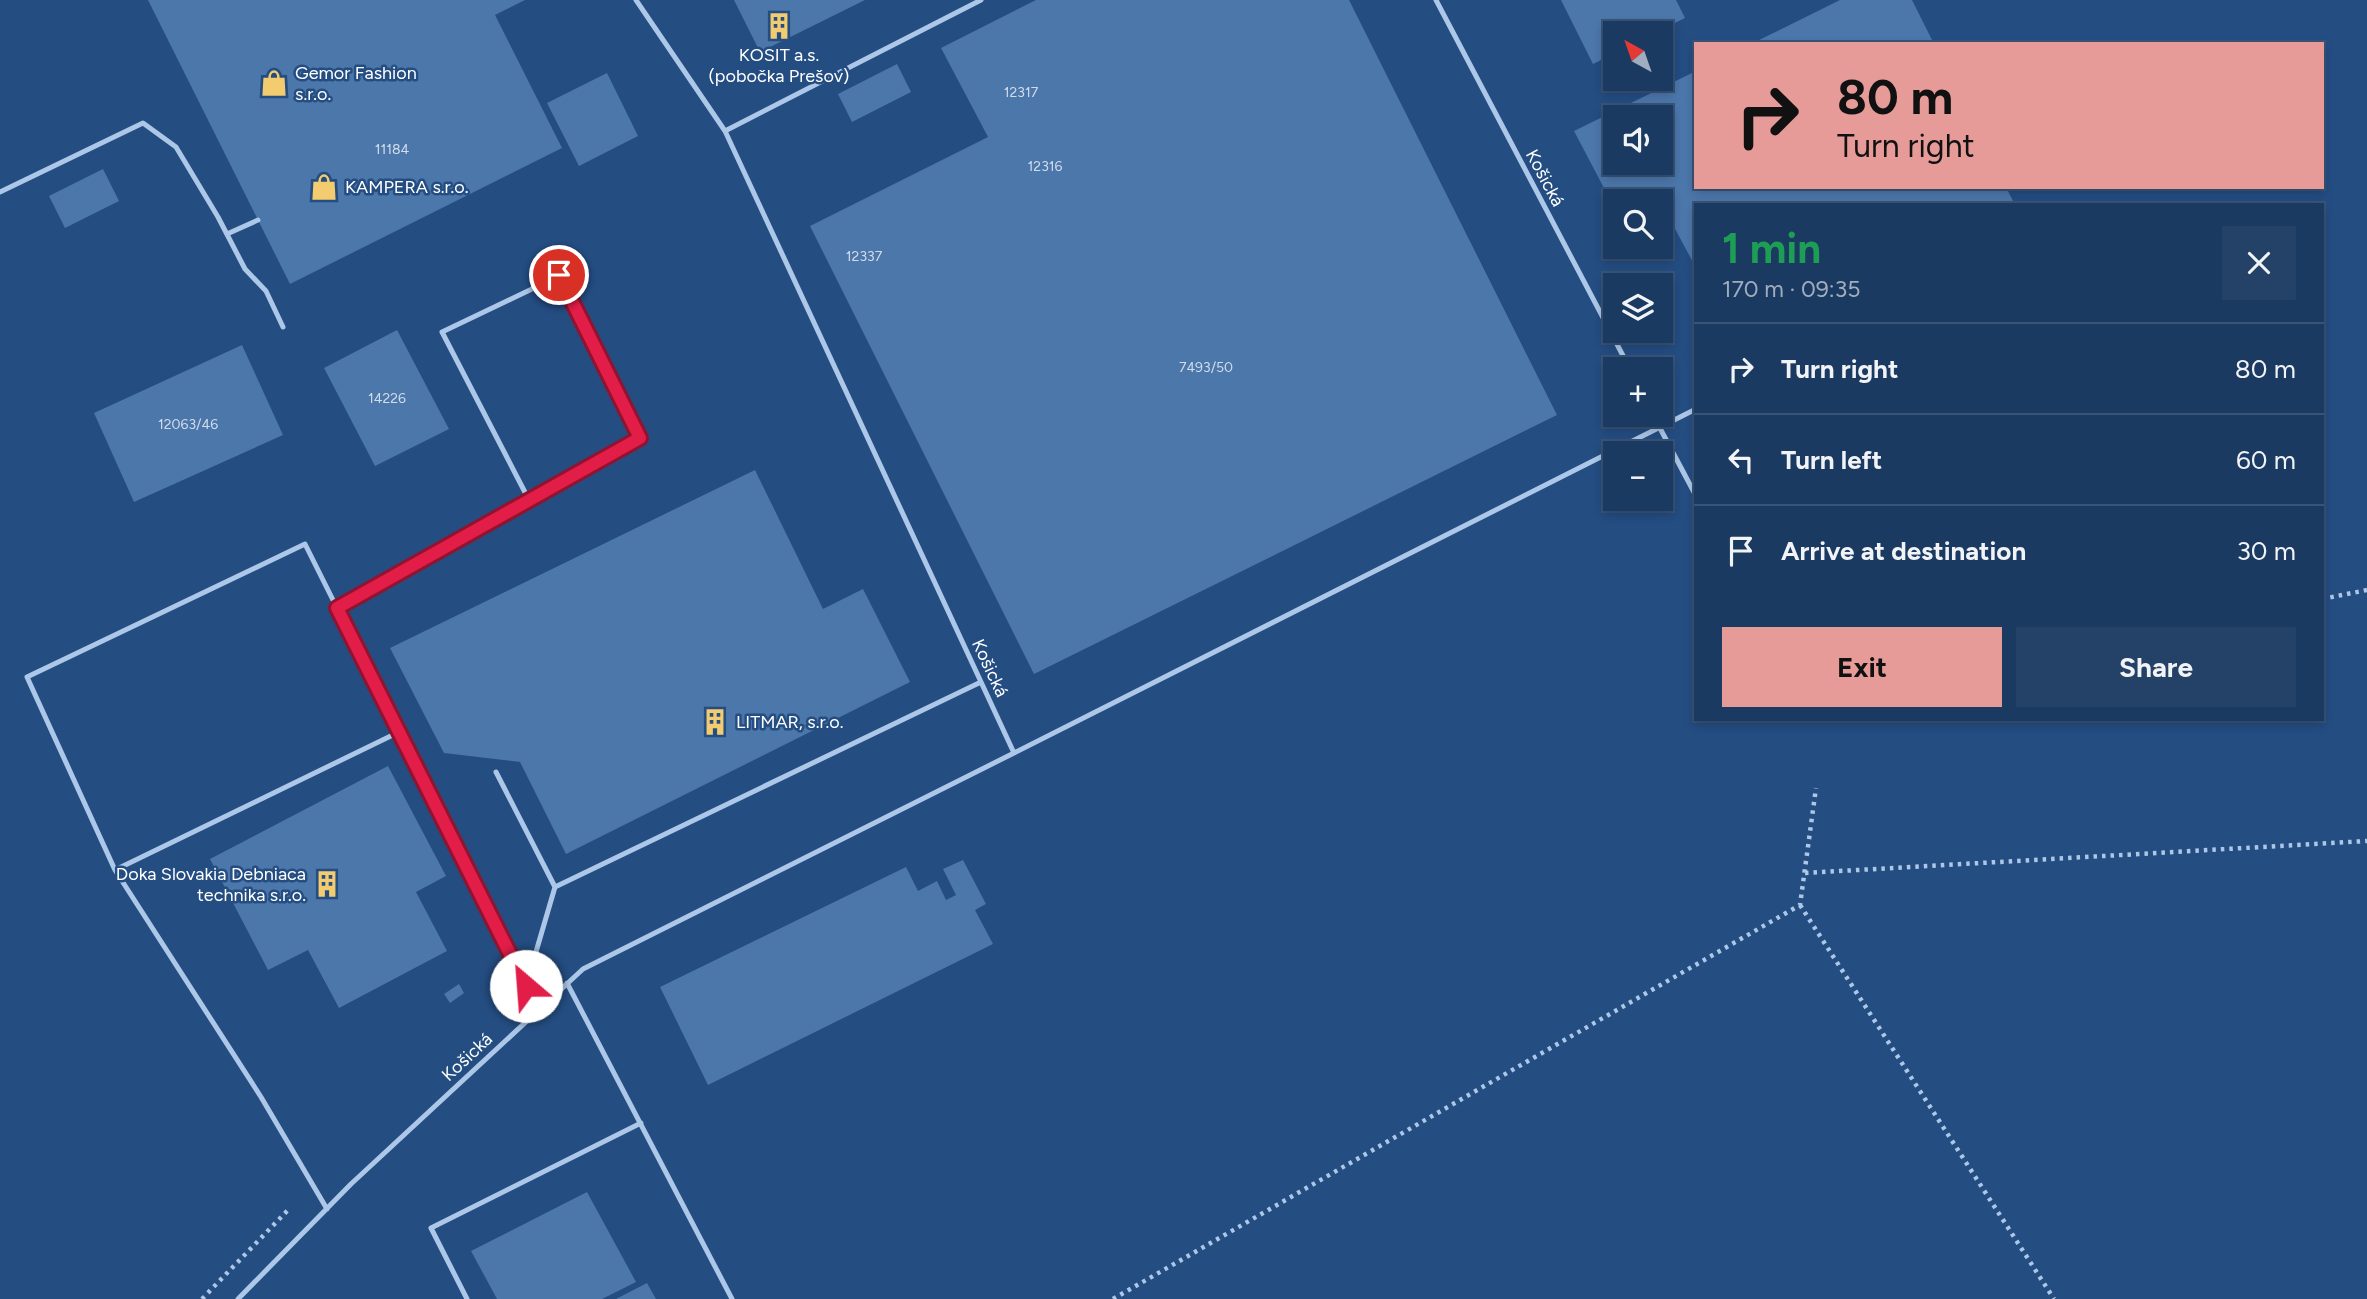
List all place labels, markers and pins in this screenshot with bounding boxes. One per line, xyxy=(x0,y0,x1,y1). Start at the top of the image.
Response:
building icon: KOSIT a.s. (pobočka Prešov) xyxy=(764,11,794,41)
place label: KOSIT a.s. (pobočka Prešov) xyxy=(709,44,849,87)
place label: Gemor Fashion s.r.o. xyxy=(295,62,417,105)
shop icon: Gemor Fashion s.r.o. xyxy=(259,68,289,98)
shop icon: KAMPERA s.r.o. xyxy=(309,172,339,202)
place label: KAMPERA s.r.o. xyxy=(345,176,469,198)
pin xyxy=(529,245,589,305)
building icon: LITMAR, s.r.o. xyxy=(700,707,730,737)
place label: LITMAR, s.r.o. xyxy=(736,711,844,733)
place label: Doka Slovakia Debniaca technika s.r.o. xyxy=(116,863,306,906)
building icon: Doka Slovakia Debniaca technika s.r.o. xyxy=(312,869,342,899)

